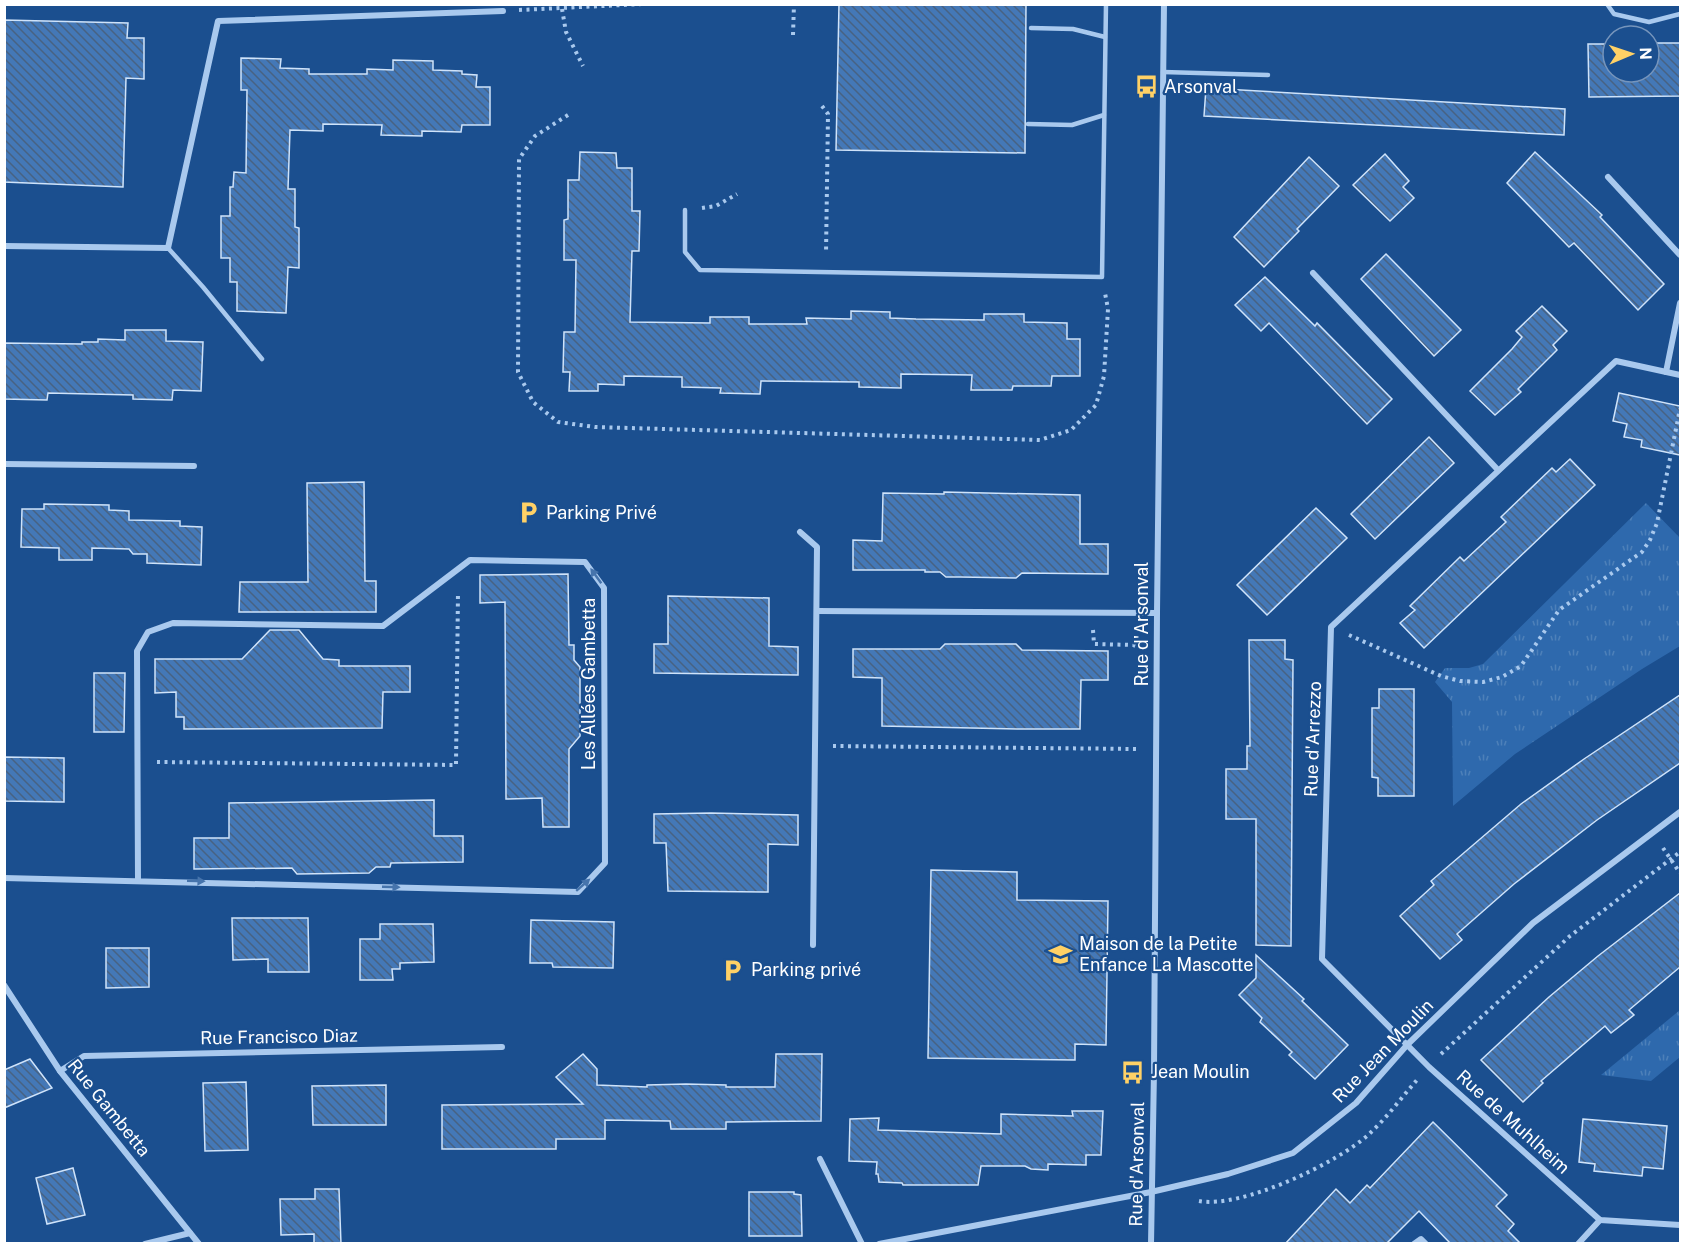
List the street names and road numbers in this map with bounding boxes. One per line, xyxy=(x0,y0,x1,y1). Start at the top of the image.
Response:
street label: Rue d'Arsonval xyxy=(1131,561,1152,687)
street label: Les Allées Gambetta xyxy=(578,598,599,770)
street label: Rue d'Arrezzo xyxy=(1300,681,1325,797)
street label: Rue Jean Moulin xyxy=(1328,995,1437,1107)
street label: Rue Francisco Diaz xyxy=(200,1025,358,1048)
street label: Rue Gambetta xyxy=(64,1055,155,1161)
street label: Rue de Muhlheim xyxy=(1452,1065,1574,1178)
street label: Rue d'Arsonval xyxy=(1125,1101,1148,1227)

